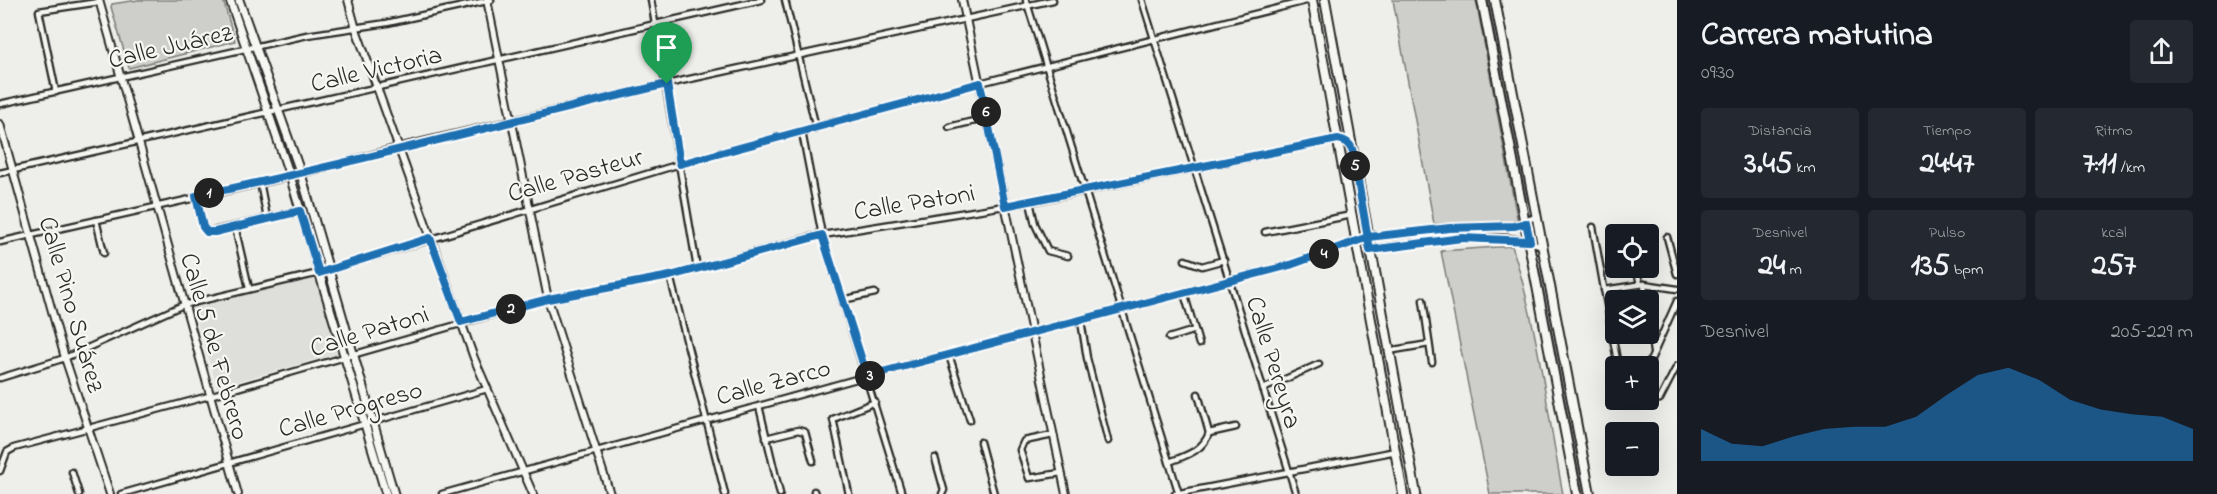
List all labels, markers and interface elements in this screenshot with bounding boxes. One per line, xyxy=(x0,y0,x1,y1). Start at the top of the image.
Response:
text: Carrera matutina xyxy=(1701,12,1933,60)
street label: Calle Juárez xyxy=(105,15,237,81)
button: share xyxy=(2130,20,2193,83)
pin xyxy=(641,22,692,84)
icon: arrive xyxy=(650,31,683,64)
street label: Calle Victoria xyxy=(307,37,446,105)
text: 09:30 xyxy=(1701,59,1734,88)
pin: 6 xyxy=(971,97,1001,127)
text: 6 xyxy=(982,100,990,124)
text: Distancia xyxy=(1748,119,1812,143)
text: Tiempo xyxy=(1923,119,1971,143)
text: Ritmo xyxy=(2095,119,2133,143)
street label: Calle Pasteur xyxy=(504,139,649,214)
text: 3.45 xyxy=(1744,143,1792,187)
text: 24:47 xyxy=(1920,143,1974,187)
text: 7:11 xyxy=(2083,143,2117,187)
pin: 5 xyxy=(1340,151,1370,181)
text: 5 xyxy=(1350,154,1360,178)
text: km xyxy=(1792,156,1816,180)
text: /km xyxy=(2117,156,2145,180)
street label: Calle Patoni xyxy=(851,176,978,232)
pin: 1 xyxy=(194,178,224,208)
text: 1 xyxy=(206,181,212,205)
street label: Calle Pino Suárez xyxy=(27,212,113,397)
text: Desnivel xyxy=(1753,221,1807,245)
text: Pulso xyxy=(1929,221,1965,245)
text: kcal xyxy=(2101,221,2127,245)
map controls xyxy=(1605,224,1659,476)
button: locate xyxy=(1605,224,1659,278)
pin: 4 xyxy=(1309,239,1339,269)
text: 4 xyxy=(1321,242,1327,266)
text: 24 xyxy=(1758,245,1785,289)
text: 135 xyxy=(1911,245,1950,289)
text: 257 xyxy=(2092,245,2136,289)
street label: Calle 5 de Febrero xyxy=(168,249,258,445)
text: m xyxy=(1785,258,1802,282)
text: bpm xyxy=(1950,258,1983,282)
button: layers xyxy=(1605,290,1659,344)
street label: Calle Pereyra xyxy=(1234,292,1310,434)
pin: 2 xyxy=(496,294,526,324)
street label: Calle Patoni xyxy=(306,297,434,369)
text: 2 xyxy=(507,297,515,321)
text: Desnivel xyxy=(1701,318,1769,347)
text: 205–229 m xyxy=(2111,318,2193,347)
street label: Calle Zarco xyxy=(712,350,835,417)
button: + xyxy=(1605,356,1659,410)
pin: 3 xyxy=(855,361,885,391)
text: 3 xyxy=(867,364,873,388)
street label: Calle Progreso xyxy=(274,372,427,450)
button: − xyxy=(1605,422,1659,476)

